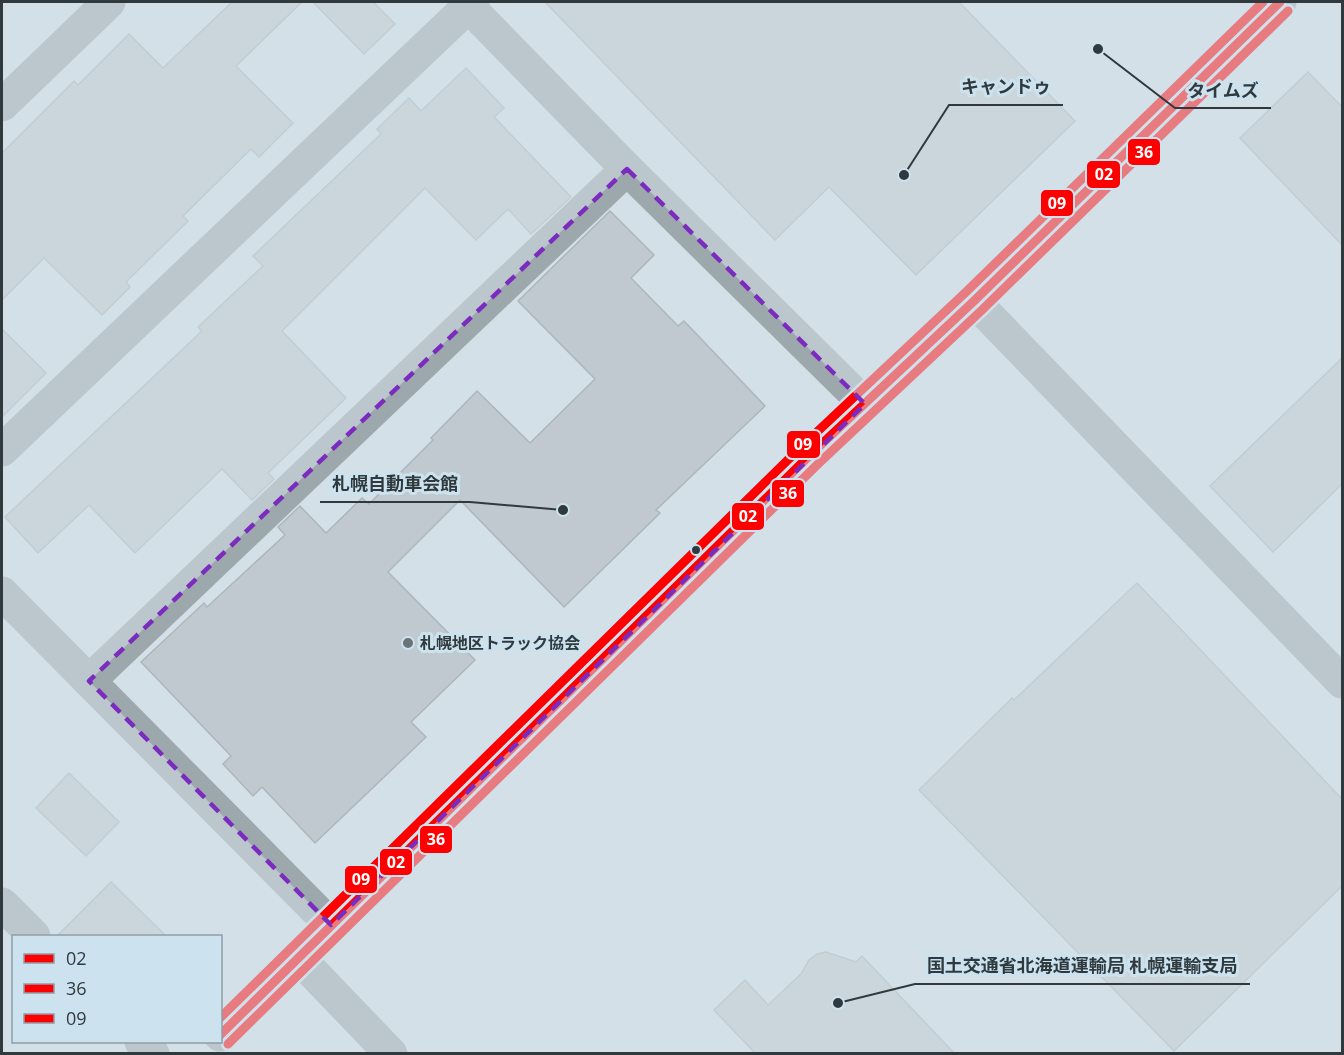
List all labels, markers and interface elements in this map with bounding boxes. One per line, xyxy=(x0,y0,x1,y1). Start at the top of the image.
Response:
callout: キャンドゥ xyxy=(949,69,1063,105)
callout: タイムズ xyxy=(1175,72,1271,108)
text: キャンドゥ xyxy=(961,74,1051,98)
text: タイムズ xyxy=(1187,78,1259,102)
line badge: 36 xyxy=(1127,138,1161,166)
text: 36 xyxy=(1135,141,1153,163)
line badge: 02 xyxy=(1086,160,1121,189)
text: 02 xyxy=(1095,163,1113,185)
line badge: 09 xyxy=(1040,189,1074,217)
text: 09 xyxy=(1048,192,1066,214)
line badge: 09 xyxy=(786,430,821,459)
text: 09 xyxy=(794,433,812,455)
callout: 札幌自動車会館 xyxy=(320,466,470,502)
text: 札幌自動車会館 xyxy=(332,471,458,495)
line badge: 36 xyxy=(771,479,805,508)
text: 36 xyxy=(779,482,797,504)
line badge: 02 xyxy=(731,502,765,531)
text: 02 xyxy=(739,505,757,527)
unlabelled marker xyxy=(690,544,702,556)
place label: 札幌地区トラック協会 xyxy=(420,632,580,654)
marker: 札幌地区トラック協会 xyxy=(401,636,415,650)
line badge: 36 xyxy=(419,825,453,854)
text: 36 xyxy=(427,828,445,850)
line badge: 02 xyxy=(379,848,413,876)
text: 02 xyxy=(387,851,405,873)
line badge: 09 xyxy=(344,865,378,894)
text: 09 xyxy=(352,868,370,890)
legend xyxy=(12,935,222,1043)
text: 02 xyxy=(66,946,87,970)
callout: 国土交通省北海道運輸局 札幌運輸支局 xyxy=(915,948,1250,984)
text: 国土交通省北海道運輸局 札幌運輸支局 xyxy=(927,953,1237,977)
text: 36 xyxy=(66,976,87,1000)
text: 09 xyxy=(66,1006,87,1030)

